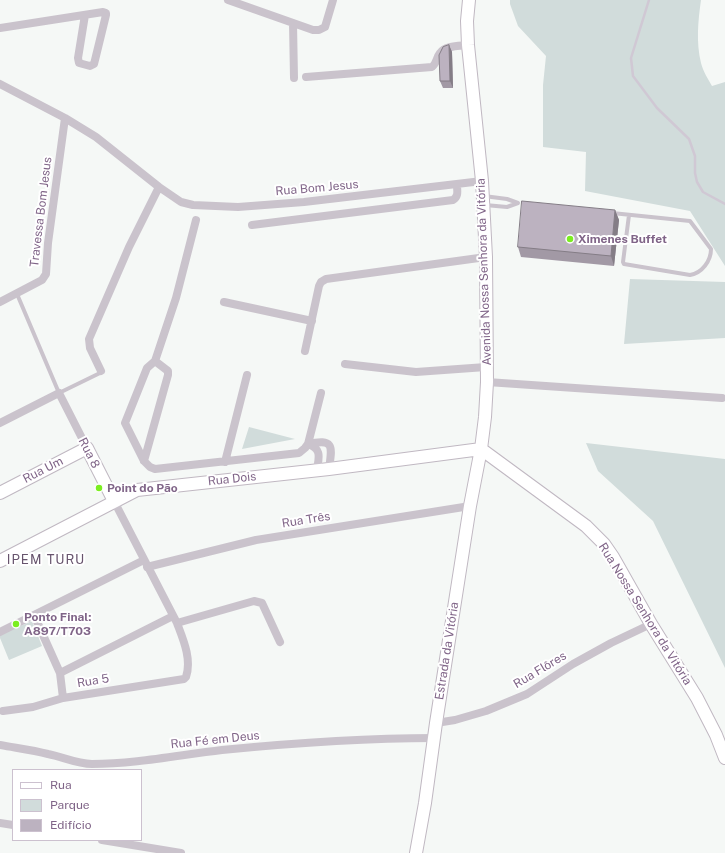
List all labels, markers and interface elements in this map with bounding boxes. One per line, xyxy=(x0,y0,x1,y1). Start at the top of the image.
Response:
street label: Travessa Bom Jesus xyxy=(27,156,55,268)
street label: Rua Bom Jesus xyxy=(275,177,359,199)
street label: Avenida Nossa Senhora da Vitória xyxy=(474,178,494,366)
place label: Ximenes Buffet xyxy=(578,232,667,246)
marker: Ximenes Buffet xyxy=(565,234,575,244)
street label: Rua 8 xyxy=(75,435,103,471)
street label: Rua Um xyxy=(20,454,66,486)
street label: Rua Dois xyxy=(207,469,257,489)
place label: Point do Pão xyxy=(107,481,178,495)
marker: Point do Pão xyxy=(94,483,104,493)
street label: Rua Três xyxy=(281,509,331,531)
street label: Rua Nossa Senhora da Vitória xyxy=(595,540,695,688)
district label: IPEM TURU xyxy=(7,552,85,568)
street label: Estrada da Vitória xyxy=(432,601,462,701)
place label: Ponto Final: A897/T703 xyxy=(24,610,91,638)
marker: Ponto Final: A897/T703 xyxy=(11,619,21,629)
street label: Rua Flôres xyxy=(511,649,569,691)
street label: Rua 5 xyxy=(76,671,110,691)
street label: Rua Fé em Deus xyxy=(170,728,260,752)
legend xyxy=(12,769,142,841)
text: Rua xyxy=(50,778,72,792)
text: Parque xyxy=(50,798,90,812)
text: Edifício xyxy=(50,818,91,832)

